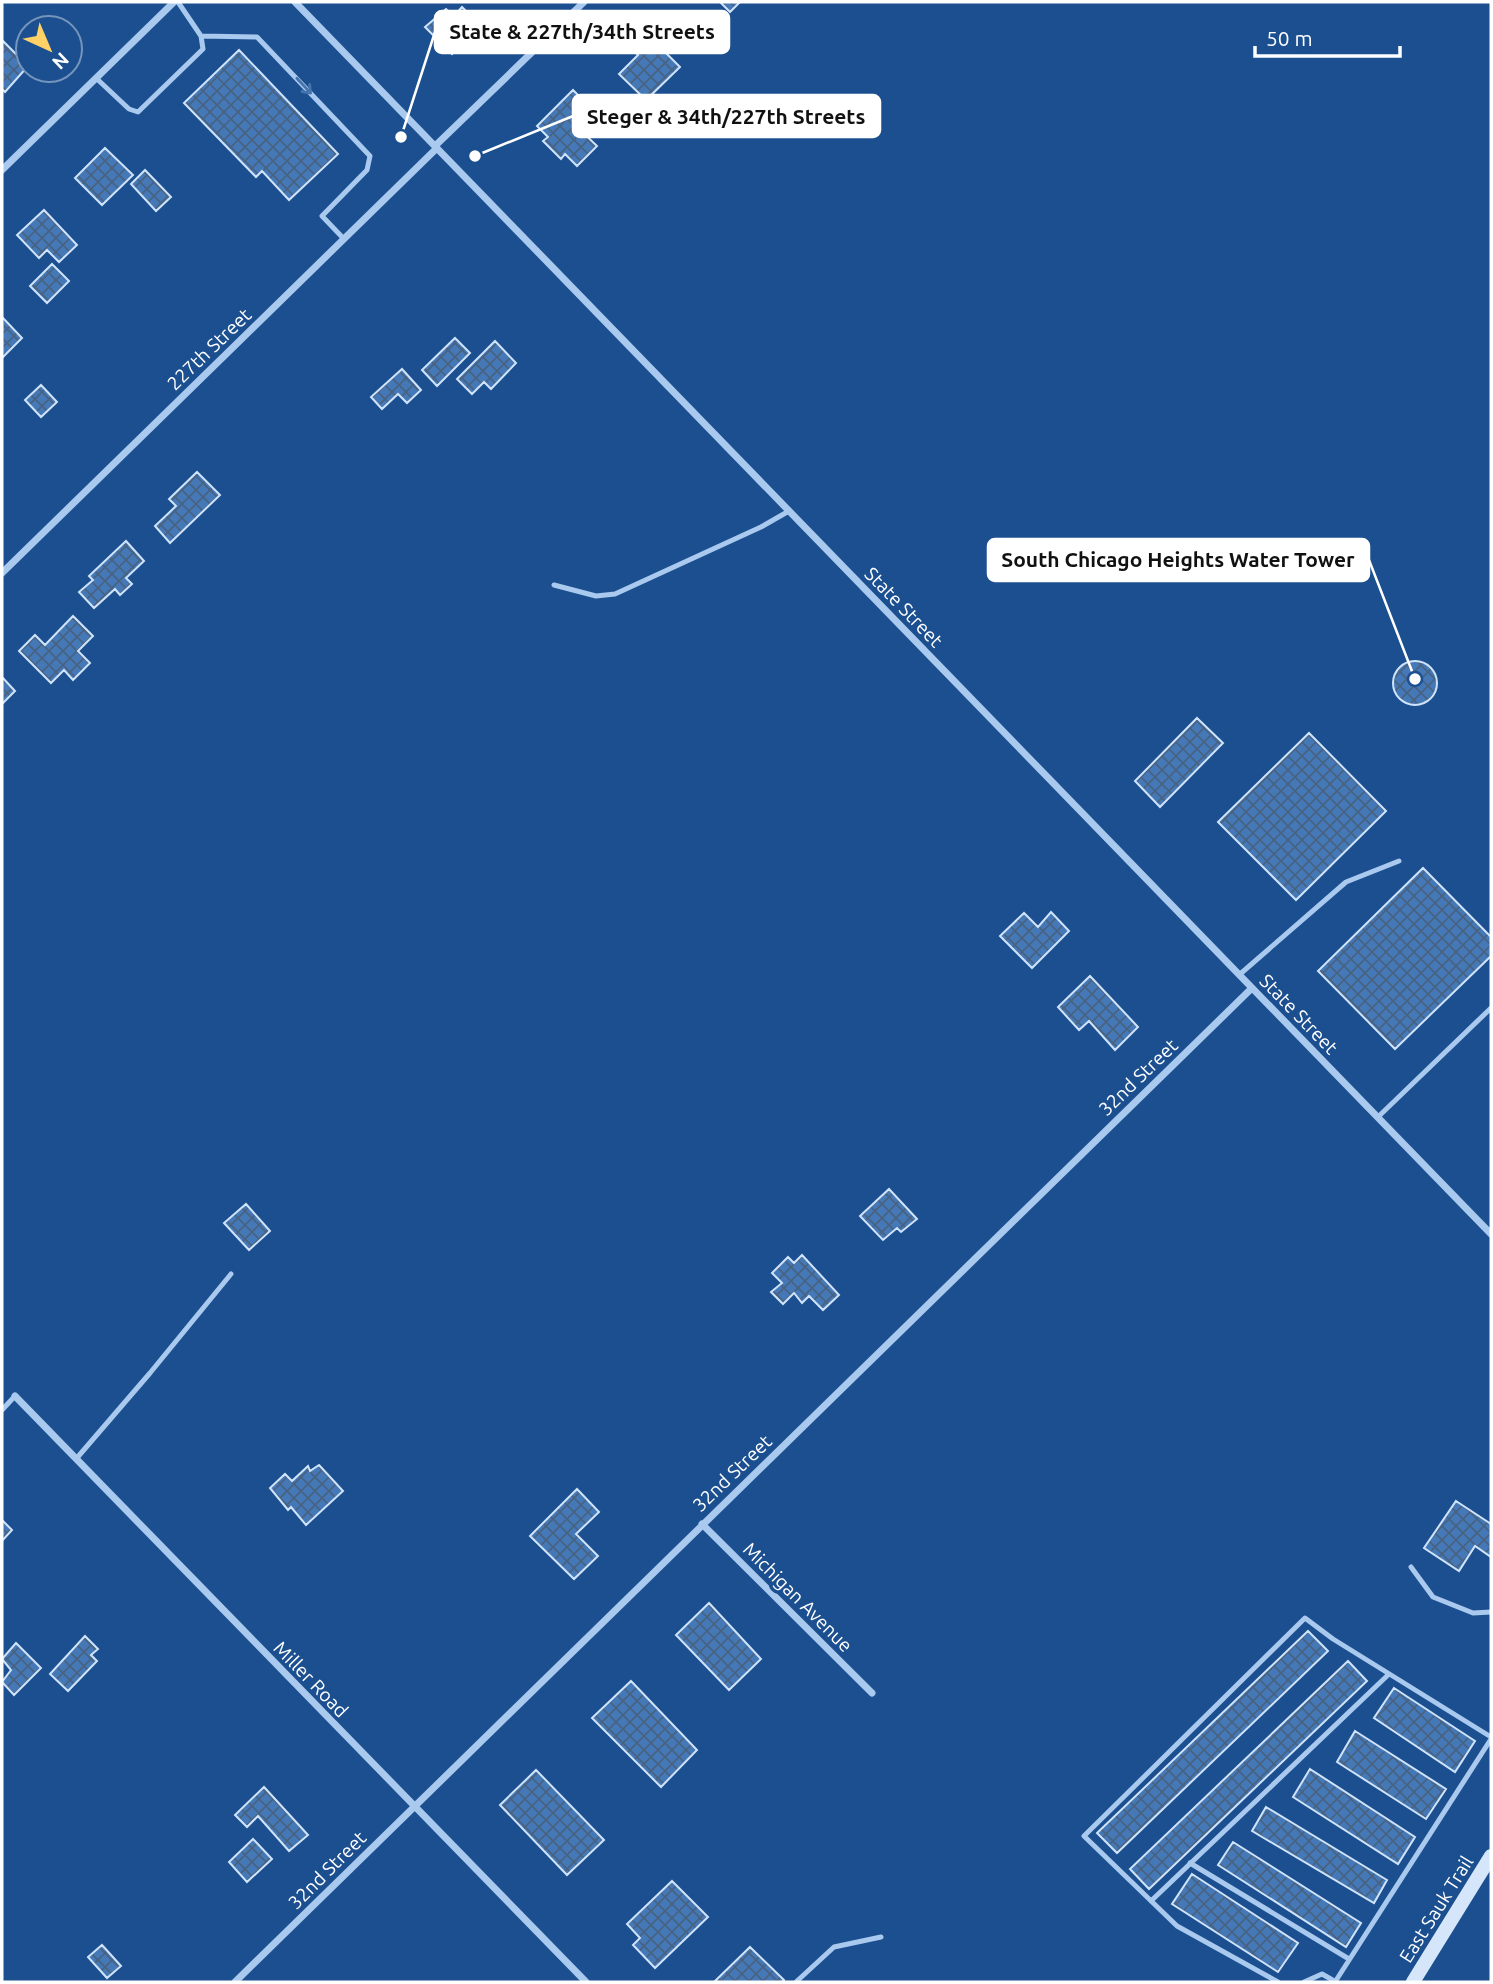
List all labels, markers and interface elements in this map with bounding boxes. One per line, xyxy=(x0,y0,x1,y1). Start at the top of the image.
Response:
callout: State & 227th/34th Streets xyxy=(435,11,729,53)
north arrow xyxy=(14,14,84,84)
scale bar xyxy=(1255,14,1400,58)
text: State & 227th/34th Streets xyxy=(449,19,715,43)
text: 50 m xyxy=(1266,26,1313,50)
text: N xyxy=(48,48,74,74)
one-way arrow xyxy=(296,77,312,95)
callout: Steger & 34th/227th Streets xyxy=(573,95,880,137)
text: Steger & 34th/227th Streets xyxy=(587,104,865,128)
street label: 227th Street xyxy=(163,303,256,394)
callout: South Chicago Heights Water Tower xyxy=(988,539,1369,581)
text: South Chicago Heights Water Tower xyxy=(1001,547,1355,571)
street label: State Street xyxy=(860,563,948,652)
street label: State Street xyxy=(1255,970,1343,1059)
street label: 32nd Street xyxy=(1094,1034,1182,1120)
street label: 32nd Street xyxy=(688,1430,776,1516)
street label: Michigan Avenue xyxy=(739,1538,857,1656)
street label: Miller Road xyxy=(269,1636,353,1722)
street label: 32nd Street xyxy=(284,1826,371,1913)
street label: East Sauk Trail xyxy=(1394,1852,1478,1966)

